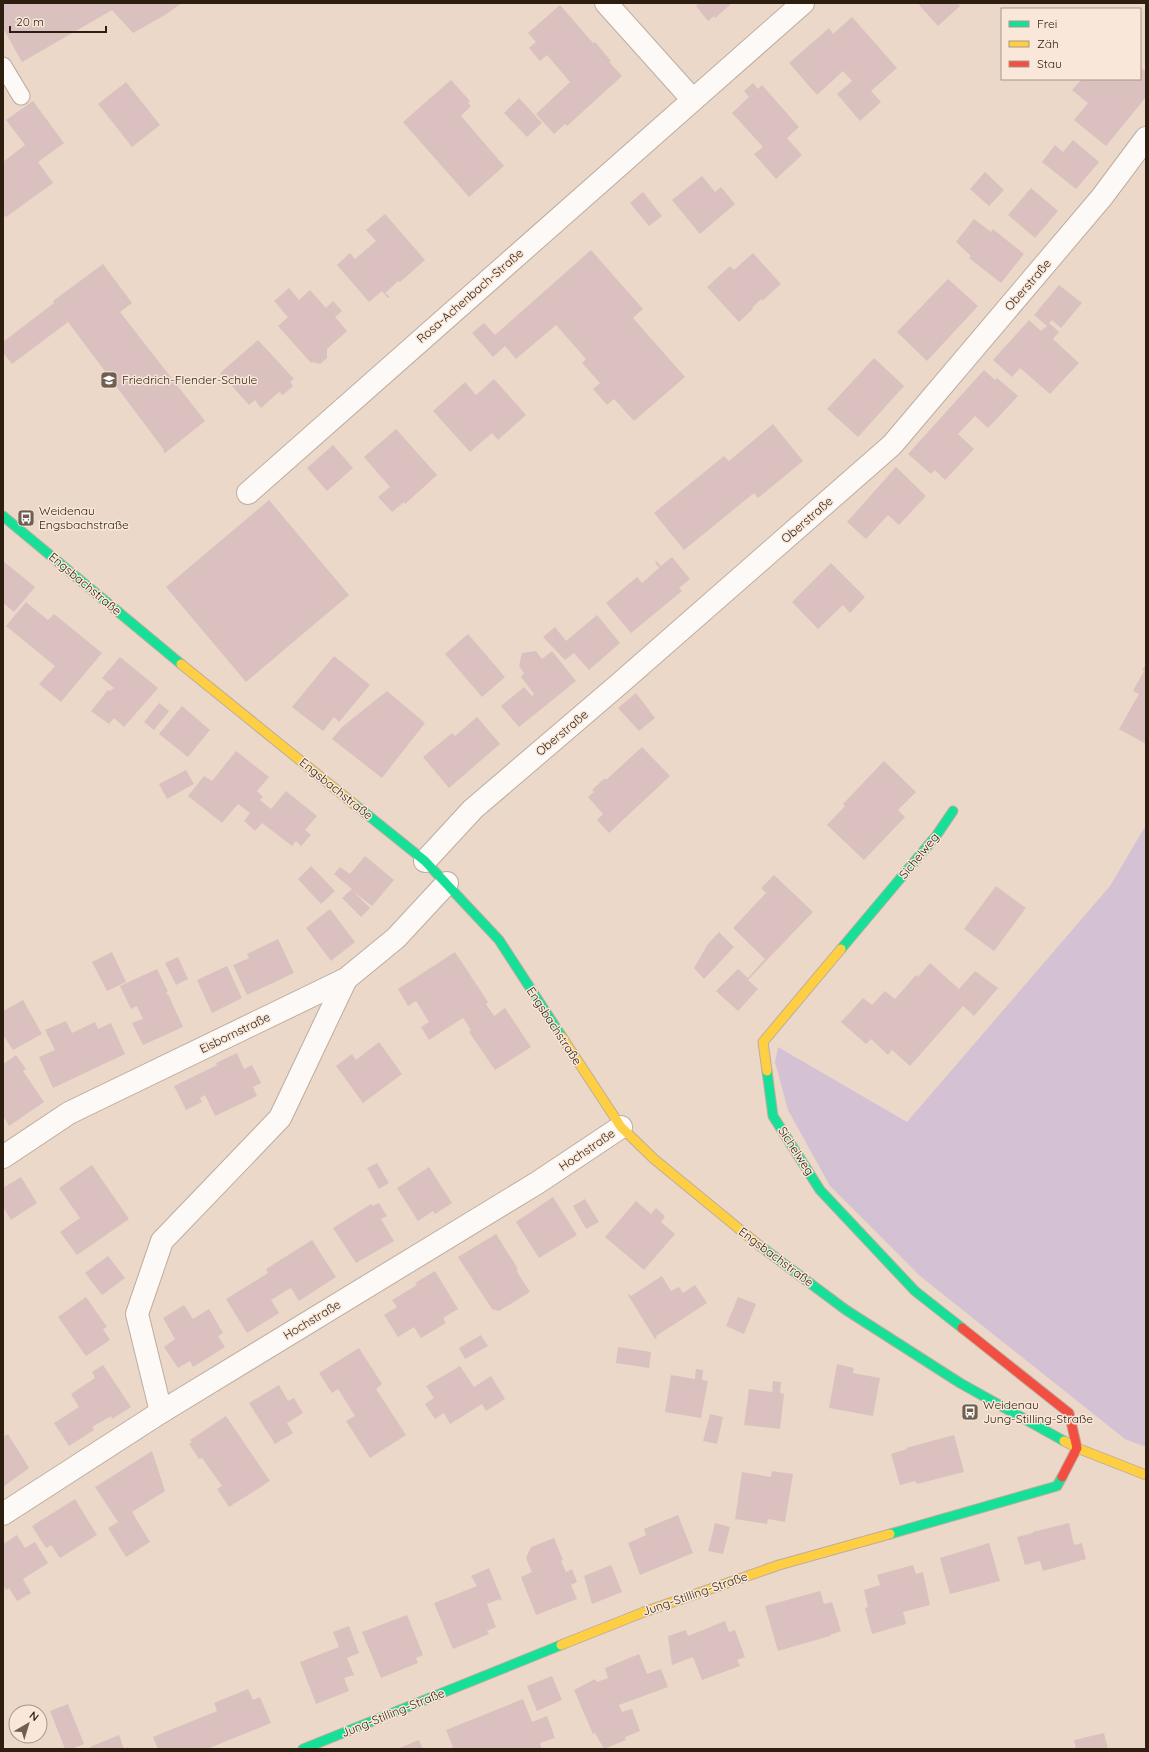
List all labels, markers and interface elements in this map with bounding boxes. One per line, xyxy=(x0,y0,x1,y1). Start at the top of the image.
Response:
scale bar xyxy=(10,8,106,34)
legend xyxy=(1001,8,1141,80)
text: 20 m xyxy=(16,14,44,29)
text: Frei xyxy=(1037,16,1057,31)
text: Zäh xyxy=(1037,36,1059,51)
text: Stau xyxy=(1037,56,1062,71)
street label: Rosa-Achenbach-Straße xyxy=(413,245,526,346)
street label: Oberstraße xyxy=(1001,256,1054,314)
school or university icon: Friedrich-Flender-Schule xyxy=(99,370,119,390)
place label: Friedrich-Flender-Schule xyxy=(122,372,258,387)
street label: Oberstraße xyxy=(778,493,836,546)
place label: Weidenau Engsbachstraße xyxy=(39,503,129,532)
bus stop icon: Weidenau Engsbachstraße xyxy=(16,508,36,528)
street label: Engsbachstraße xyxy=(46,549,125,618)
street label: Oberstraße xyxy=(533,706,591,759)
street label: Engsbachstraße xyxy=(297,755,376,823)
street label: Sichelweg xyxy=(895,830,942,882)
street label: Engsbachstraße xyxy=(524,984,585,1068)
street label: Eisbornstraße xyxy=(197,1009,273,1056)
street label: Sichelweg xyxy=(775,1124,818,1178)
street label: Hochstraße xyxy=(556,1125,618,1174)
street label: Engsbachstraße xyxy=(736,1224,817,1290)
street label: Hochstraße xyxy=(280,1296,343,1343)
place label: Weidenau Jung-Stilling-Straße xyxy=(983,1397,1093,1426)
bus stop icon: Weidenau Jung-Stilling-Straße xyxy=(960,1402,980,1422)
street label: Jung-Stilling-Straße xyxy=(640,1568,749,1619)
street label: Jung-Stilling-Straße xyxy=(339,1685,447,1740)
north arrow xyxy=(8,1704,48,1744)
text: N xyxy=(27,1708,42,1724)

